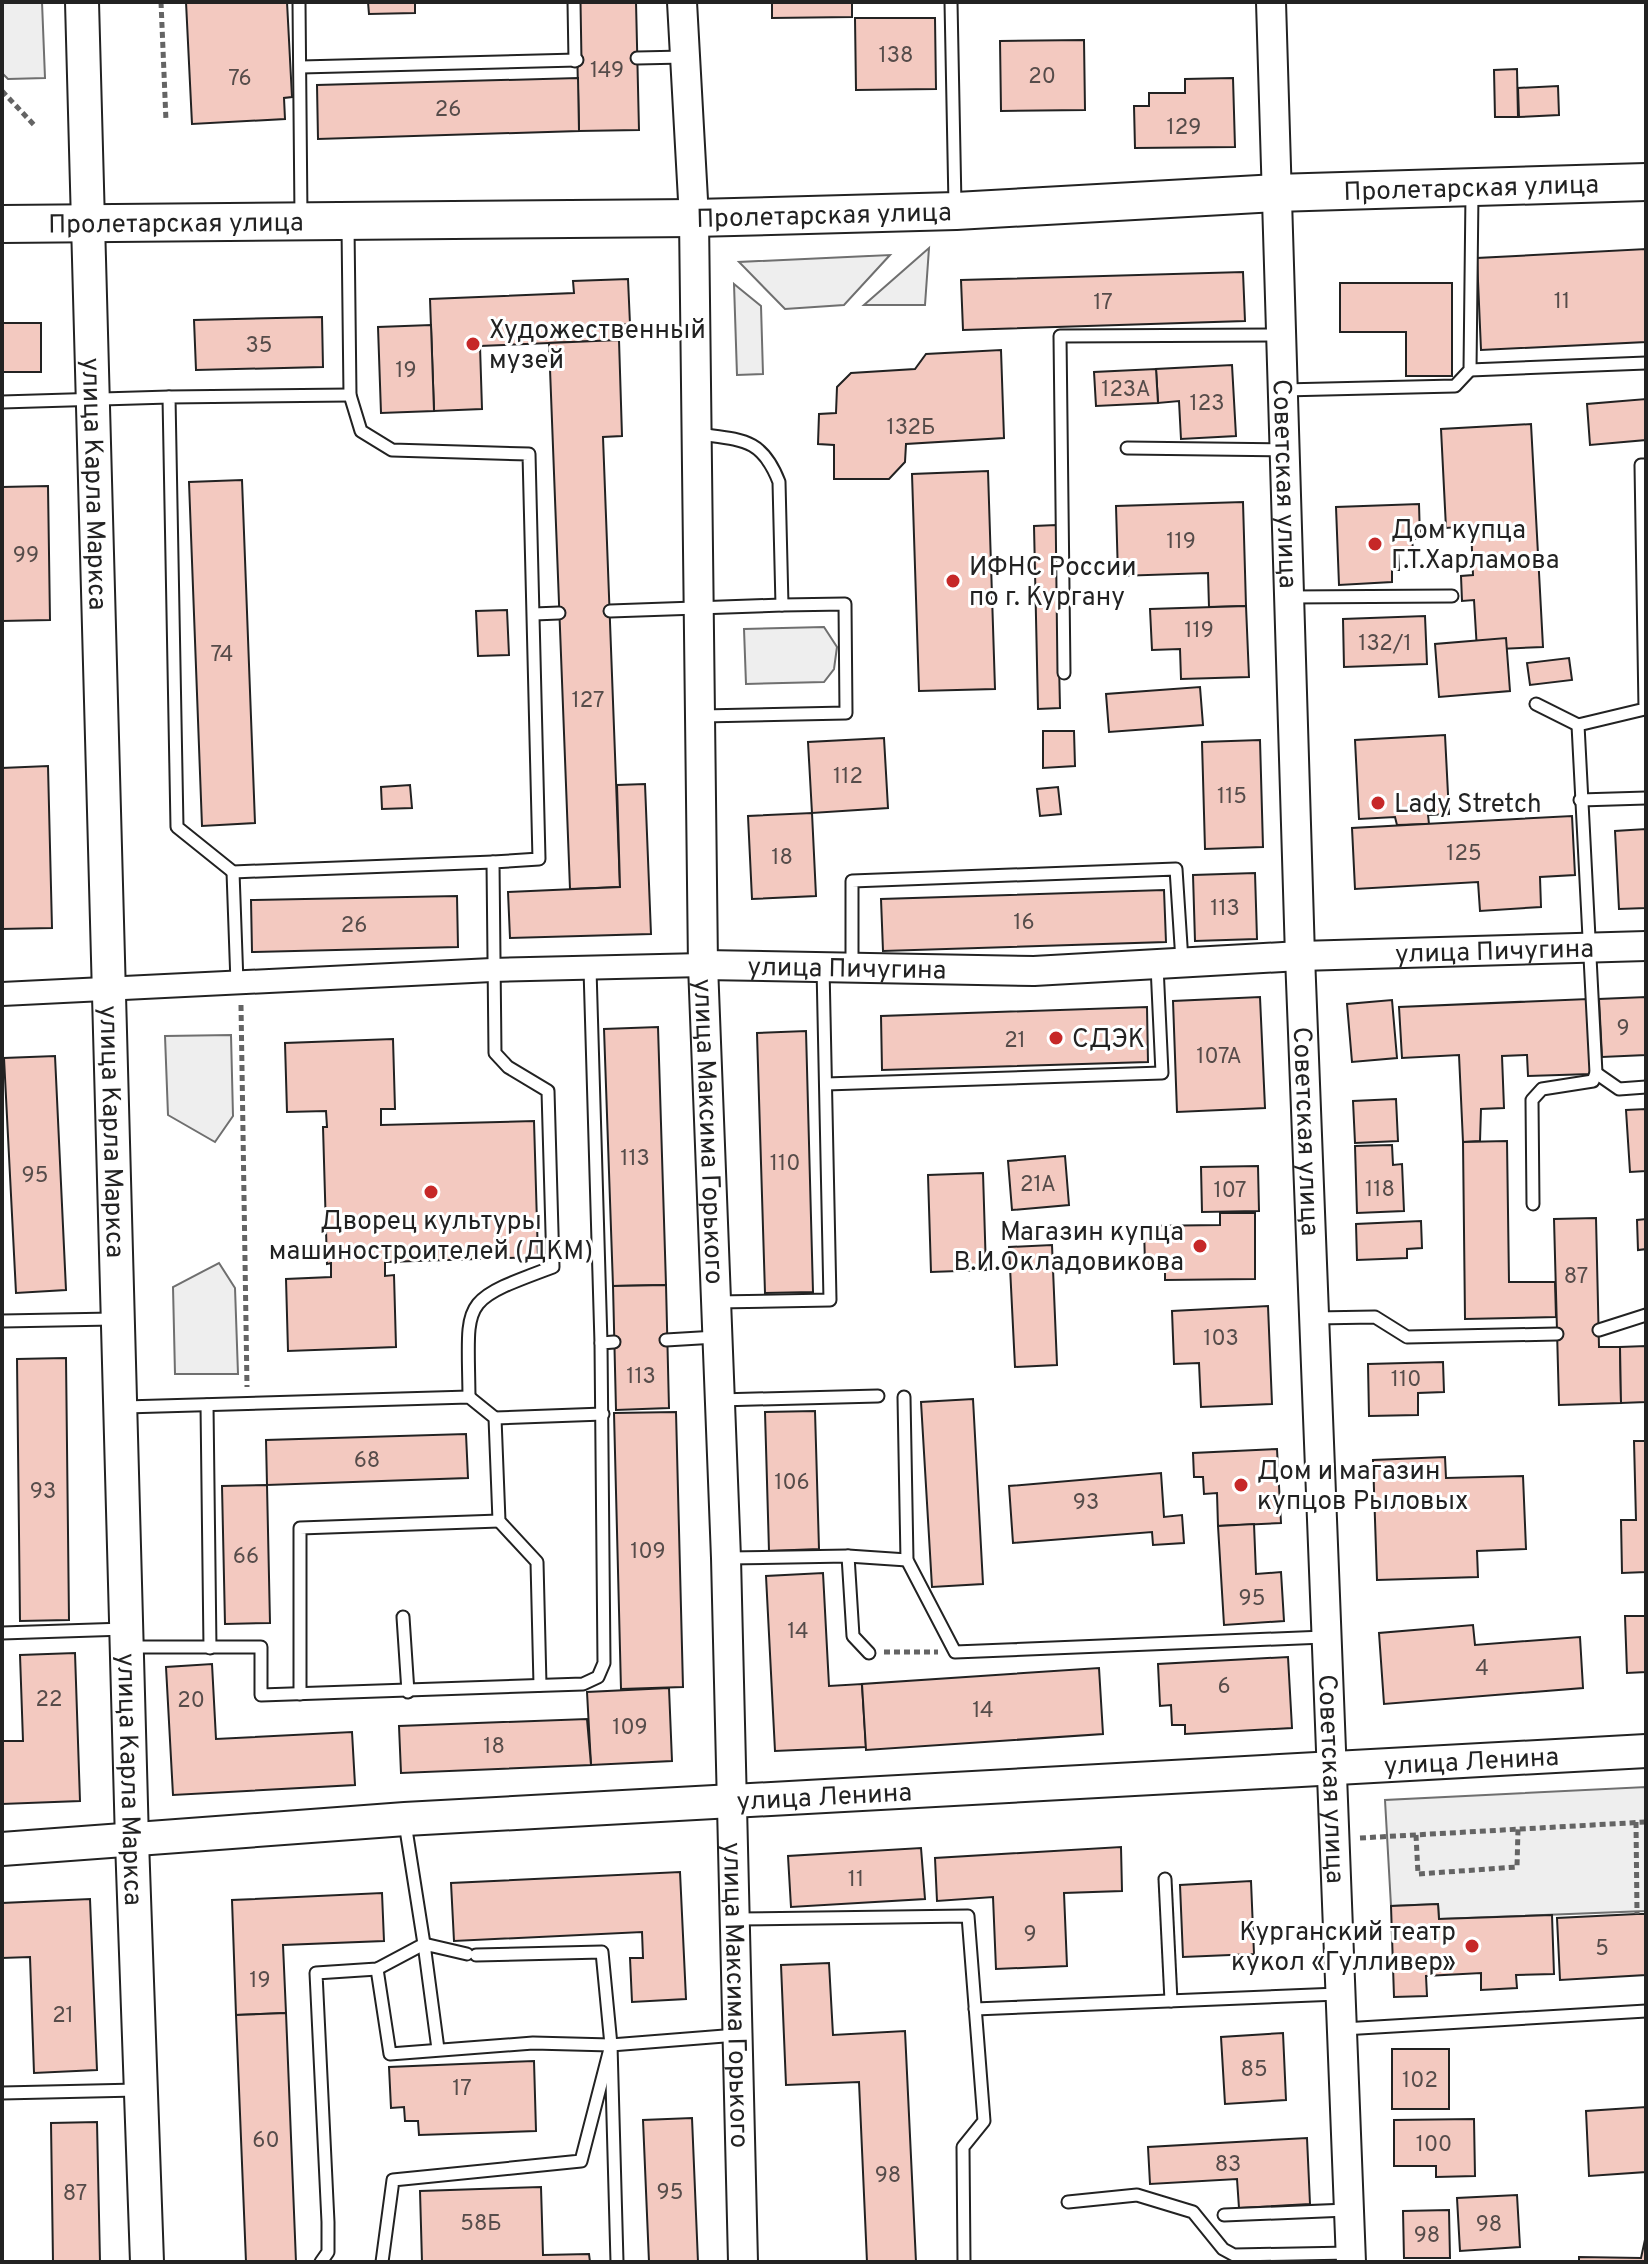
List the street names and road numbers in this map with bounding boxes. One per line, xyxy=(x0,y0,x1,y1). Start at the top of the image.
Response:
street label: Пролетарская улица xyxy=(1343,169,1600,210)
street label: Пролетарская улица xyxy=(696,197,952,237)
street label: Пролетарская улица xyxy=(48,207,304,243)
street label: улица Карла Маркса xyxy=(73,357,113,611)
street label: Советская улица xyxy=(1263,379,1303,589)
street label: улица Пичугина xyxy=(1395,934,1594,972)
street label: улица Пичугина xyxy=(747,952,947,988)
street label: улица Максима Горького xyxy=(685,978,729,1285)
street label: улица Карла Маркса xyxy=(90,1005,130,1259)
street label: Советская улица xyxy=(1284,1026,1325,1237)
street label: улица Карла Маркса xyxy=(108,1653,148,1906)
street label: Советская улица xyxy=(1309,1674,1350,1884)
street label: улица Ленина xyxy=(1383,1742,1560,1784)
street label: улица Ленина xyxy=(736,1777,913,1820)
street label: улица Максима Горького xyxy=(714,1842,754,2148)

